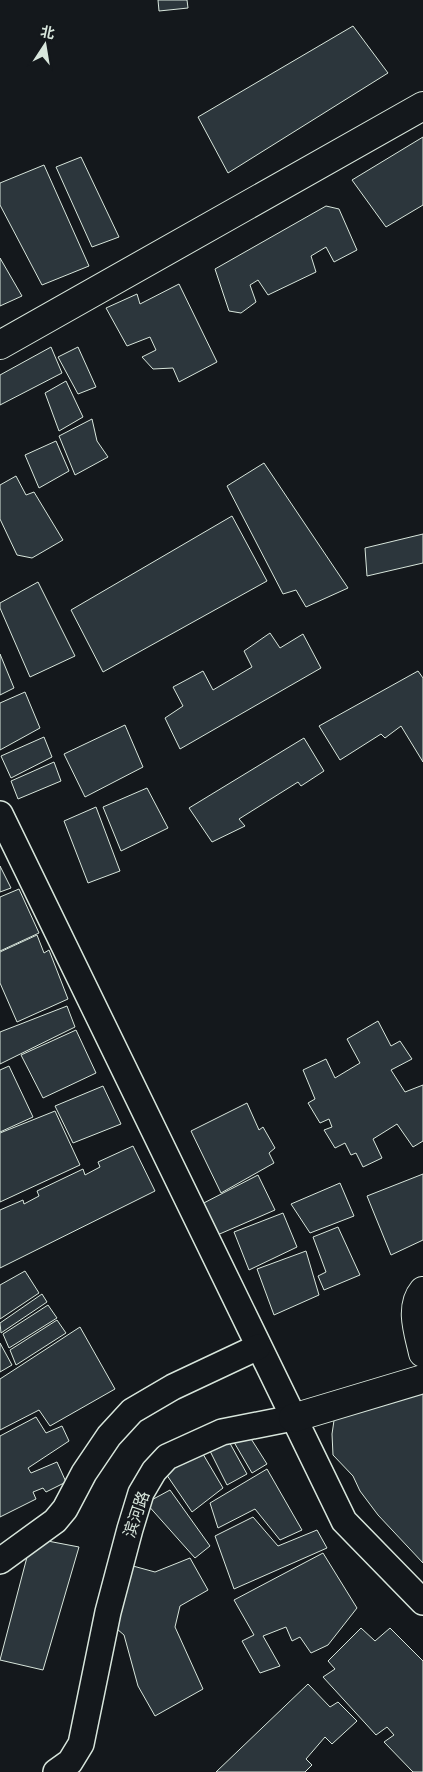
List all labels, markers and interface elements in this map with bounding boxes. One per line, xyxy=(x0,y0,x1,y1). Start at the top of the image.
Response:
north arrow xyxy=(20,20,70,70)
text: 北 xyxy=(39,21,57,43)
street label: 滨河路 xyxy=(118,1488,154,1540)

